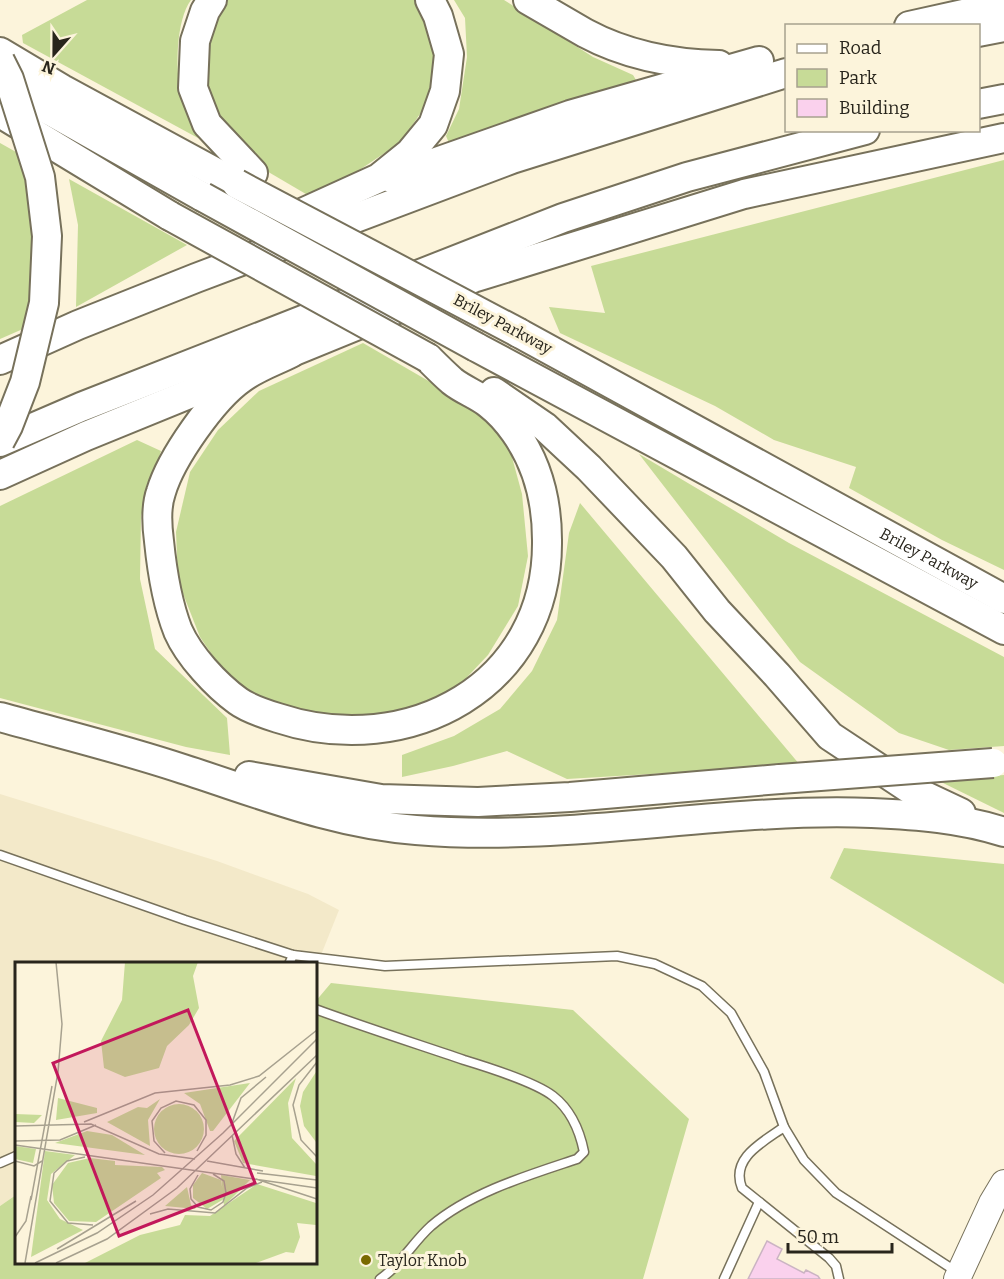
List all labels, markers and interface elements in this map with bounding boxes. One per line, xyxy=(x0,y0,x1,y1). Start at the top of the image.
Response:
north arrow xyxy=(24,24,84,84)
legend xyxy=(785,24,980,132)
text: Road xyxy=(839,37,882,59)
text: N xyxy=(40,56,58,79)
text: Park xyxy=(839,67,878,89)
text: Building xyxy=(839,97,910,119)
street label: Briley Parkway xyxy=(450,290,556,358)
street label: Briley Parkway xyxy=(877,523,982,593)
inset map xyxy=(15,962,316,1264)
scale bar xyxy=(788,1216,892,1254)
text: 50 m xyxy=(797,1226,839,1248)
place label: Taylor Knob xyxy=(378,1251,467,1270)
marker: Taylor Knob xyxy=(359,1253,373,1267)

